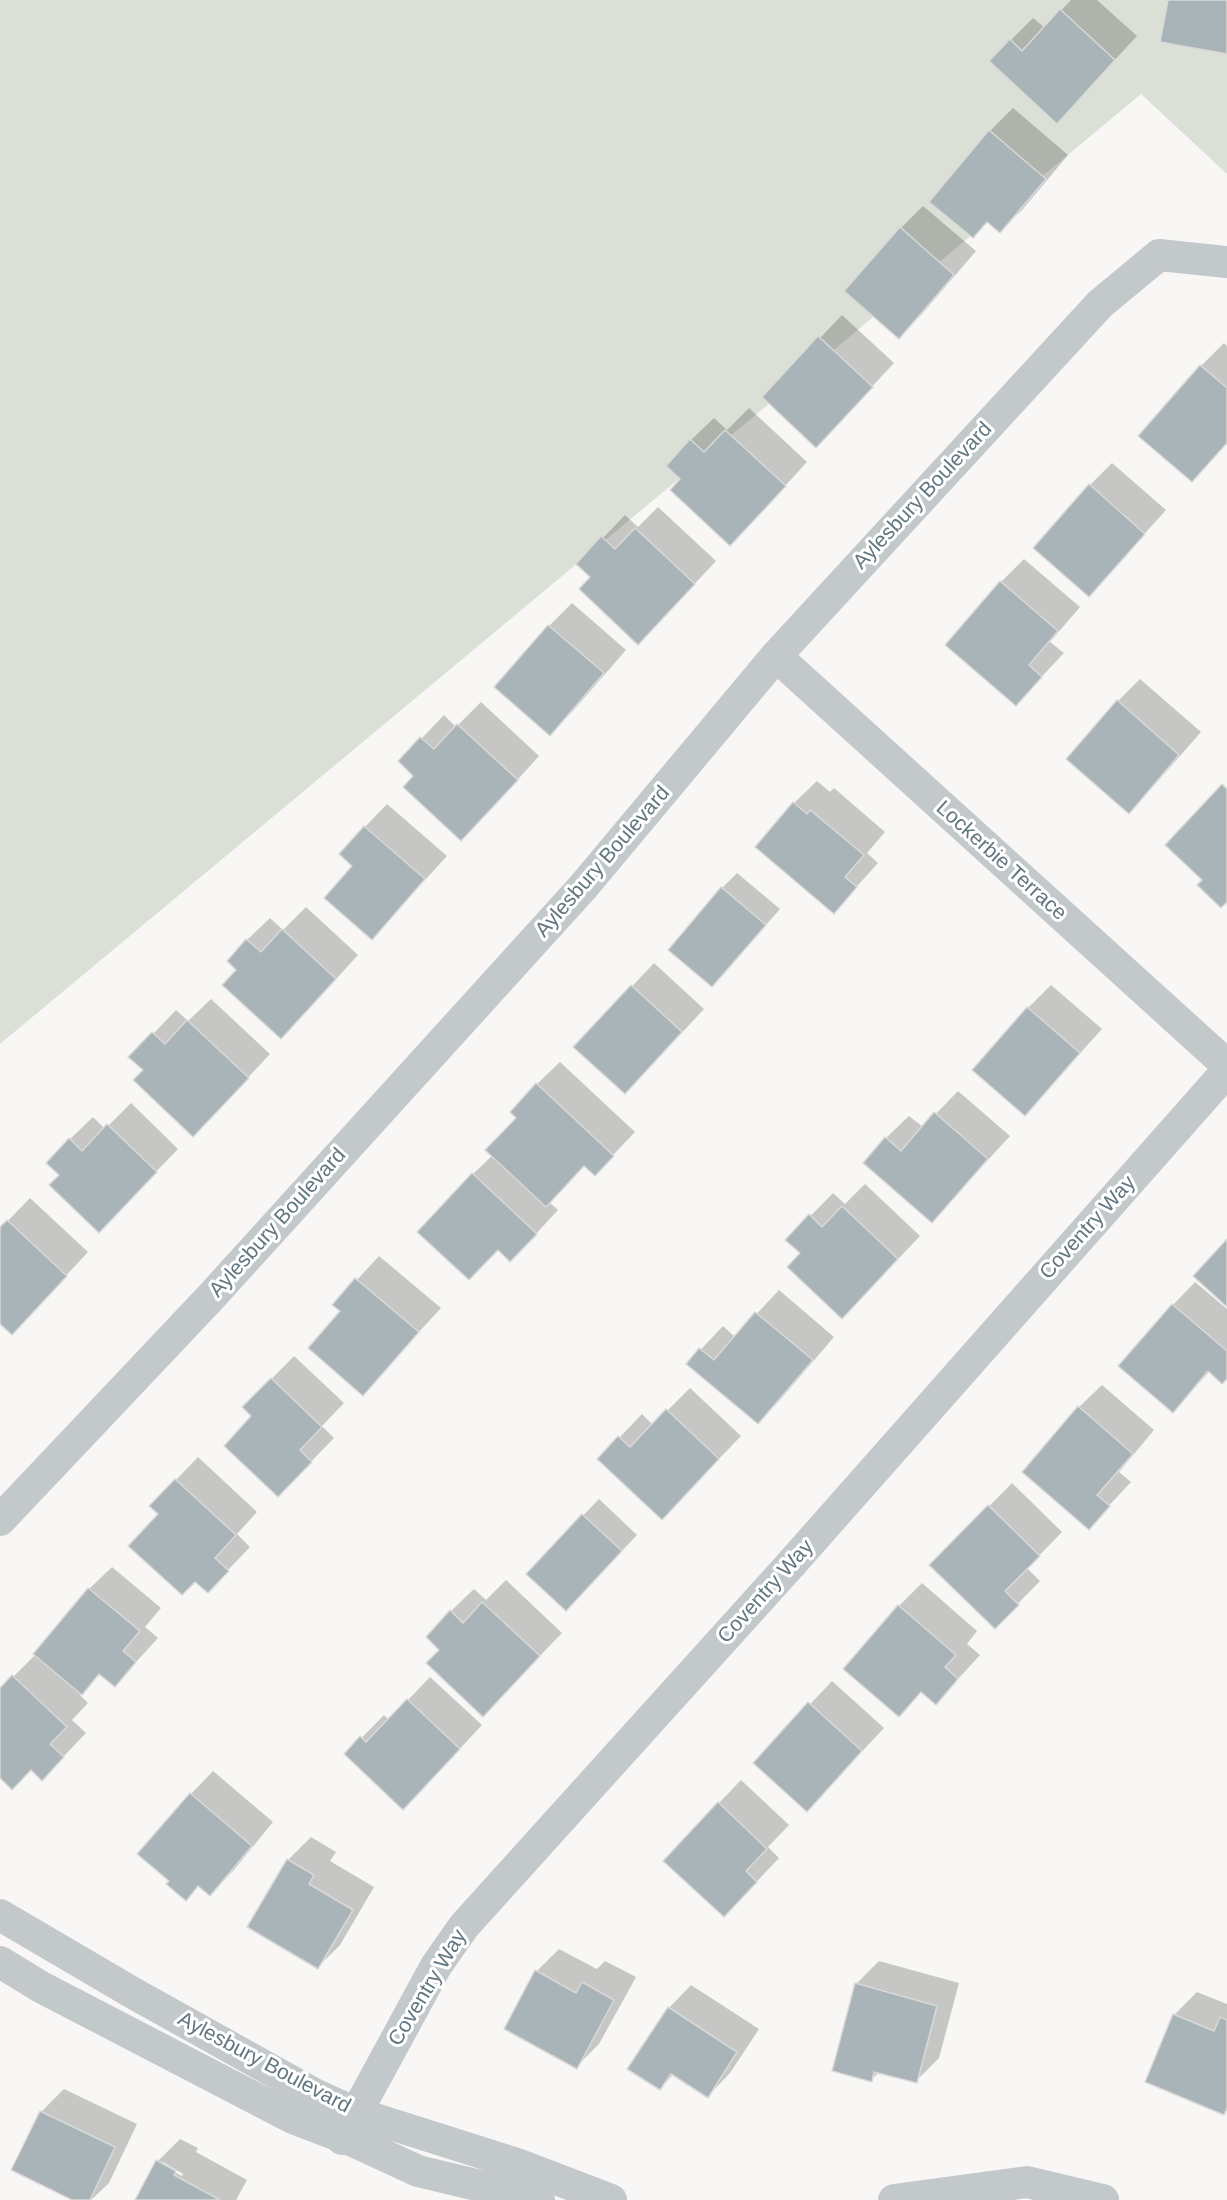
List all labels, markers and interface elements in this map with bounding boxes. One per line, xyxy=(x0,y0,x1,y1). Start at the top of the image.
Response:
street label: Aylesbury Boulevard xyxy=(848,417,998,575)
street label: Aylesbury Boulevard xyxy=(530,781,676,943)
street label: Lockerbie Terrace xyxy=(931,796,1071,926)
street label: Aylesbury Boulevard xyxy=(204,1143,352,1303)
street label: Coventry Way xyxy=(1035,1171,1141,1285)
street label: Coventry Way xyxy=(713,1535,819,1649)
street label: Coventry Way xyxy=(383,1925,473,2051)
street label: Aylesbury Boulevard xyxy=(173,2007,355,2119)

